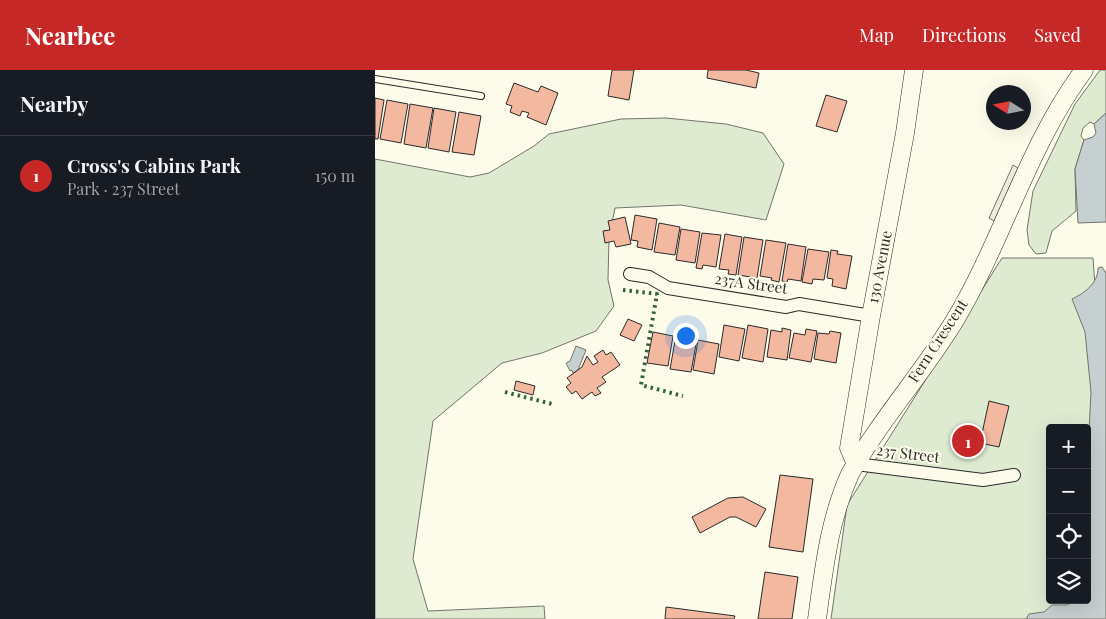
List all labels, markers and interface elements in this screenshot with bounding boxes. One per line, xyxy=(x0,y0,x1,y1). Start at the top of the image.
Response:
text: Nearbee xyxy=(25,19,115,51)
text: Map xyxy=(859,23,894,47)
text: Directions xyxy=(922,23,1006,47)
text: Saved xyxy=(1034,23,1081,47)
north arrow xyxy=(986,85,1031,130)
text: Nearby xyxy=(20,89,89,117)
text: Cross's Cabins Park xyxy=(67,152,241,178)
text: 1 xyxy=(33,165,39,186)
text: 150 m xyxy=(315,165,355,186)
text: Park · 237 Street xyxy=(67,178,180,199)
street label: 130 Avenue xyxy=(862,229,896,305)
street label: 237A Street xyxy=(713,268,790,298)
street label: Fern Crescent xyxy=(903,294,972,386)
your location xyxy=(673,323,699,349)
pin: 1 xyxy=(952,422,984,460)
map controls xyxy=(1046,424,1091,604)
button: + xyxy=(1046,424,1091,469)
street label: 237 Street xyxy=(875,439,942,467)
button: − xyxy=(1046,469,1091,514)
button: locate xyxy=(1046,514,1091,559)
button: layers xyxy=(1046,559,1091,604)

